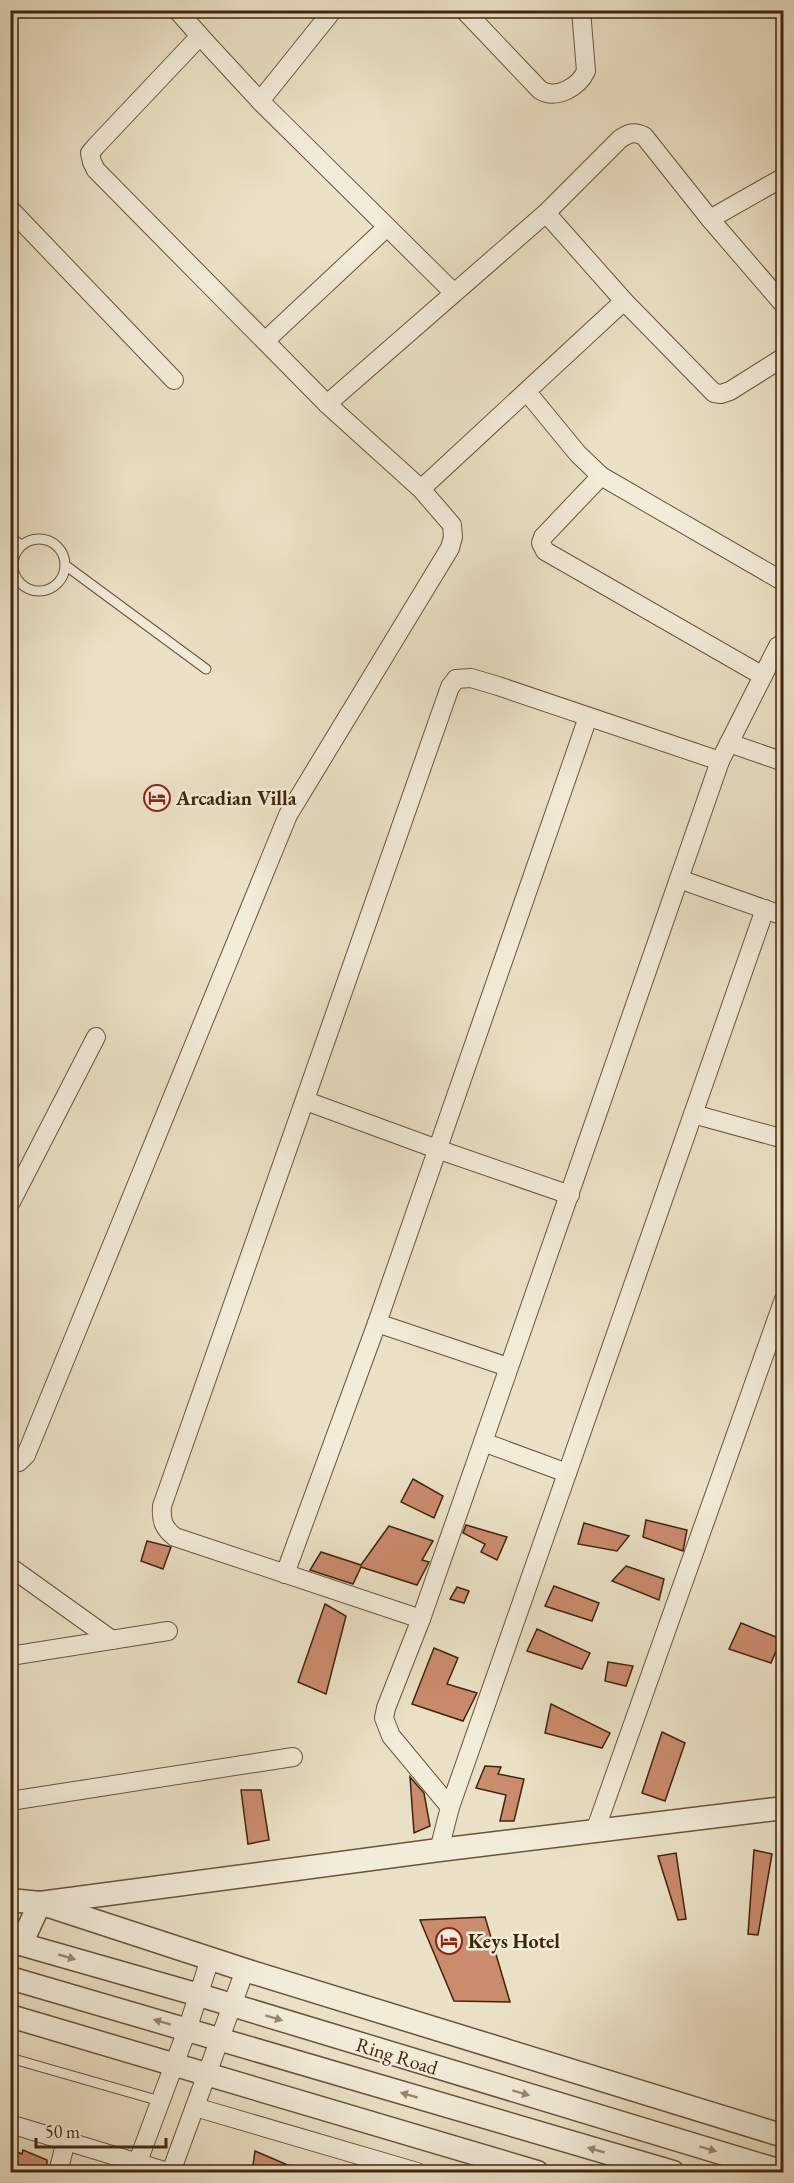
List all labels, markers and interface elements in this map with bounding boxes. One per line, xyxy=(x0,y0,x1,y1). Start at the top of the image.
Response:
hotel icon: Arcadian Villa xyxy=(142,783,172,813)
place label: Arcadian Villa xyxy=(175,785,297,811)
hotel icon: Keys Hotel xyxy=(434,1926,464,1956)
place label: Keys Hotel xyxy=(468,1928,560,1954)
one-way arrow xyxy=(58,1953,76,1962)
one-way arrow xyxy=(265,2014,283,2023)
one-way arrow xyxy=(153,2017,171,2026)
street label: Ring Road xyxy=(353,2031,442,2081)
one-way arrow xyxy=(512,2089,530,2098)
one-way arrow xyxy=(400,2090,418,2099)
scale bar xyxy=(36,2111,166,2149)
text: 50 m xyxy=(45,2120,80,2143)
one-way arrow xyxy=(587,2145,605,2154)
one-way arrow xyxy=(699,2145,717,2154)

